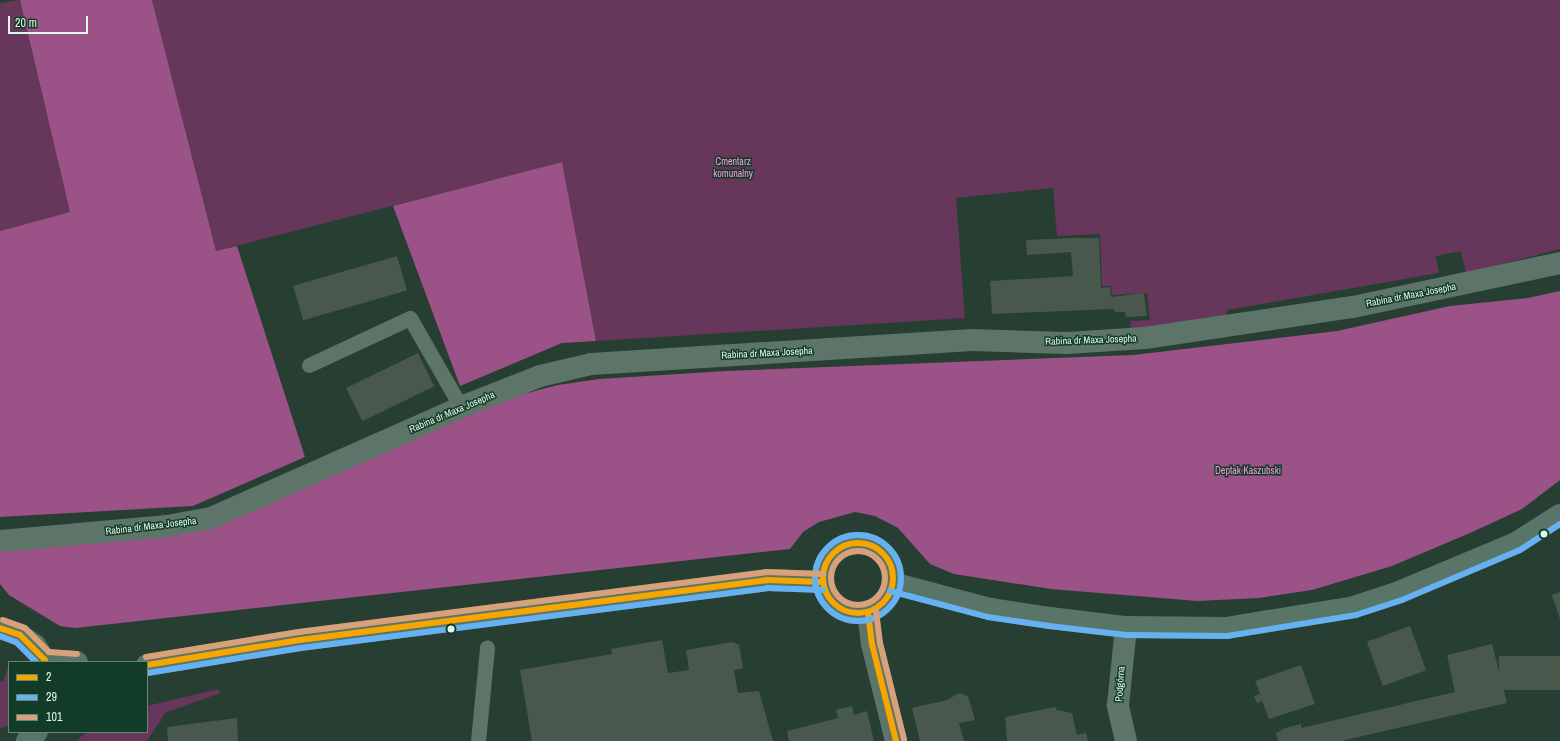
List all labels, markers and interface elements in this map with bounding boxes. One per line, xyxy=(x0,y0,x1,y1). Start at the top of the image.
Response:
scale bar xyxy=(10,8,90,34)
text: 20 m xyxy=(15,15,37,31)
park label: Cmentarz komunalny xyxy=(713,155,753,178)
street label: Rabina dr Maxa Josepha xyxy=(1365,280,1457,310)
street label: Rabina dr Maxa Josepha xyxy=(1045,332,1137,348)
street label: Rabina dr Maxa Josepha xyxy=(721,345,813,361)
street label: Rabina dr Maxa Josepha xyxy=(407,389,497,435)
park label: Deptak Kaszubski xyxy=(1215,465,1281,477)
street label: Rabina dr Maxa Josepha xyxy=(105,514,197,538)
unlabelled marker xyxy=(1539,529,1549,539)
unlabelled marker xyxy=(446,624,456,634)
legend xyxy=(8,661,148,733)
street label: Podgórna xyxy=(1113,666,1127,702)
text: 2 xyxy=(46,669,51,685)
text: 29 xyxy=(46,689,57,705)
text: 101 xyxy=(46,709,62,725)

